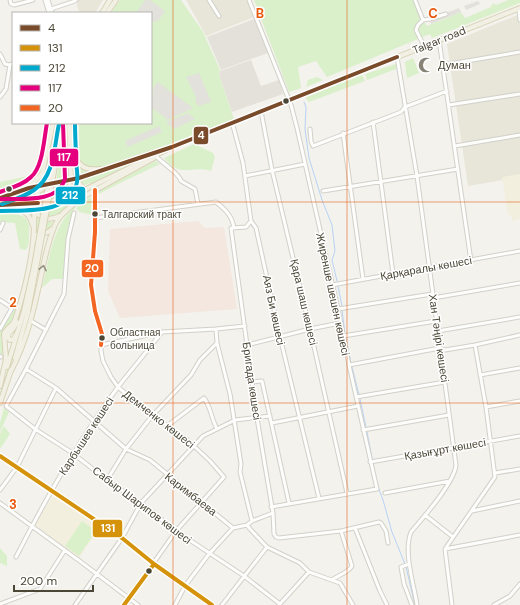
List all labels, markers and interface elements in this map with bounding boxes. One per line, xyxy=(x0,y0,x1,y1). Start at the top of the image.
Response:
text: B xyxy=(256,5,264,22)
text: C xyxy=(428,5,438,22)
legend xyxy=(12,12,152,124)
text: 4 xyxy=(48,20,55,36)
street label: Talgar road xyxy=(410,23,468,57)
text: 131 xyxy=(48,40,62,56)
mosque icon: Думан xyxy=(417,56,435,74)
place label: Думан xyxy=(438,58,471,72)
text: 212 xyxy=(48,60,66,76)
text: 117 xyxy=(48,80,62,96)
unlabelled marker xyxy=(281,96,291,106)
text: 20 xyxy=(48,100,63,116)
line badge: 4 xyxy=(193,126,209,145)
text: 4 xyxy=(197,128,205,142)
line badge: 117 xyxy=(49,148,79,167)
text: 117 xyxy=(57,150,71,164)
unlabelled marker xyxy=(4,184,14,194)
line badge: 212 xyxy=(55,186,86,205)
text: 212 xyxy=(62,188,78,202)
place label: Талгарский тракт xyxy=(102,208,182,221)
marker: Талгарский тракт xyxy=(90,209,100,219)
street label: Жиренше шешен көшесі xyxy=(313,231,353,357)
street label: Қарқаралы көшесі xyxy=(379,253,473,283)
street label: Қара шаш көшесі xyxy=(287,257,321,347)
line badge: 20 xyxy=(81,259,104,278)
text: 20 xyxy=(85,261,99,275)
one-way arrow xyxy=(38,264,46,271)
street label: Аяз Би көшесі xyxy=(260,274,288,346)
street label: Хан Тәңірі көшесі xyxy=(426,293,452,383)
text: 2 xyxy=(9,294,17,311)
place label: Областная больница xyxy=(110,326,161,352)
marker: Областная больница xyxy=(97,333,107,343)
street label: Бригада көшесі xyxy=(240,341,264,421)
street label: Демченко көшесі xyxy=(120,387,198,451)
street label: Карбышев көшесі xyxy=(56,394,116,478)
street label: Қазығұрт көшесі xyxy=(403,435,487,463)
street label: Сабыр Шарипов көшесі xyxy=(90,463,194,547)
street label: Каримбаева xyxy=(162,469,221,519)
text: 3 xyxy=(9,496,17,513)
line badge: 131 xyxy=(92,519,123,538)
text: 131 xyxy=(101,521,115,535)
unlabelled marker xyxy=(144,566,154,576)
scale bar xyxy=(14,567,93,593)
text: 200 m xyxy=(20,573,57,589)

